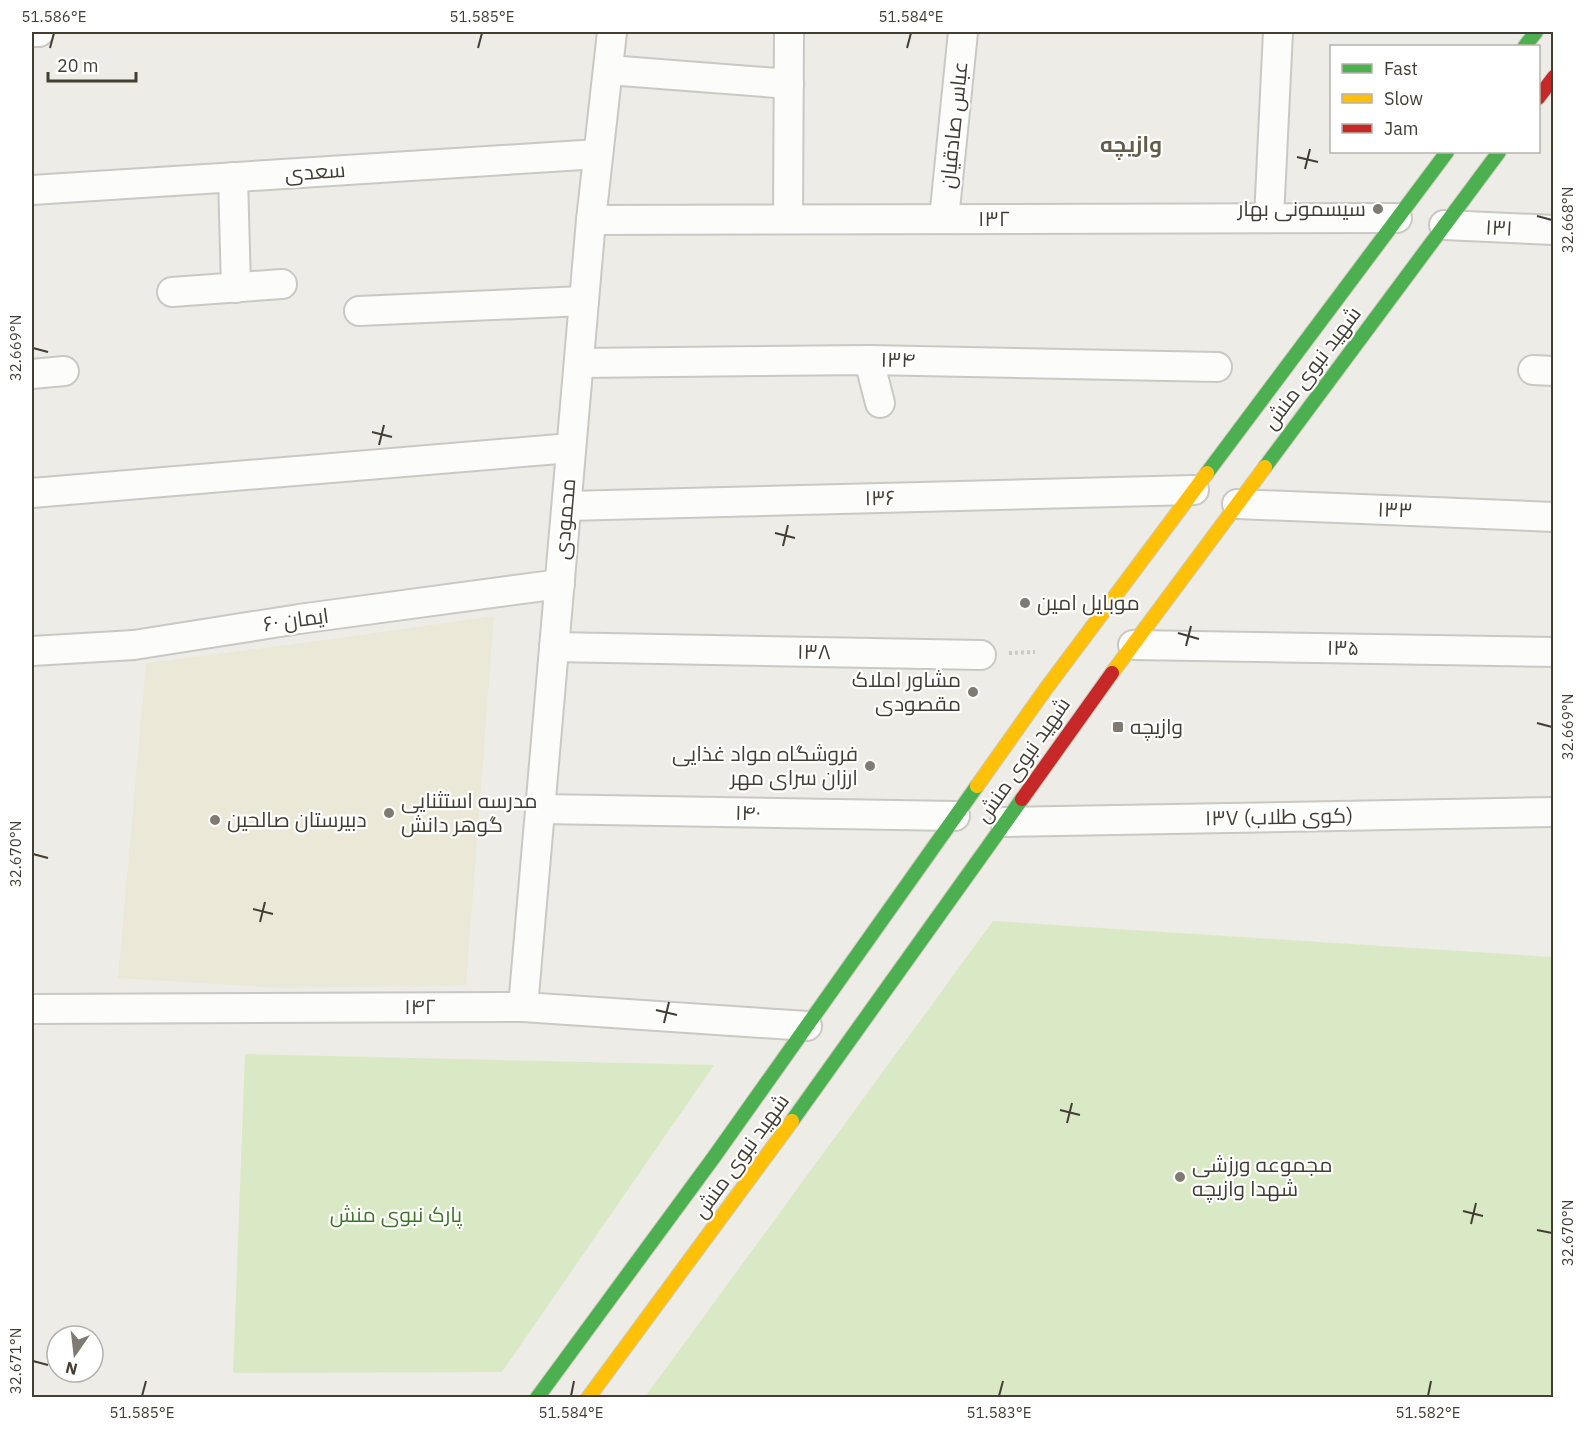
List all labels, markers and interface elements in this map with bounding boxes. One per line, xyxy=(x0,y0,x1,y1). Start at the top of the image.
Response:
text: 51.586°E xyxy=(22,7,86,26)
text: 51.585°E xyxy=(450,7,514,26)
text: 51.584°E xyxy=(879,7,943,26)
scale bar xyxy=(48,45,136,83)
legend xyxy=(1330,45,1540,153)
text: 20 m xyxy=(57,54,99,77)
text: Fast xyxy=(1384,57,1418,80)
street label: عباس صادقیان xyxy=(932,60,974,190)
text: Slow xyxy=(1384,87,1423,110)
text: Jam xyxy=(1384,117,1419,140)
district label: وازیچه xyxy=(1100,129,1162,160)
street label: سعدی xyxy=(284,155,346,187)
text: 32.668°N xyxy=(1558,187,1577,253)
place label: سیسمونی بهار xyxy=(1237,194,1366,222)
marker: سیسمونی بهار xyxy=(1371,202,1385,216)
street label: ۱۳۲ xyxy=(978,204,1010,232)
street label: ۱۳۱ xyxy=(1485,212,1513,242)
street label: شهید نبوی منش xyxy=(1256,300,1367,435)
text: 32.669°N xyxy=(6,315,25,381)
street label: ۱۳۴ xyxy=(880,345,916,373)
street label: محمودی xyxy=(547,477,581,561)
street label: ۱۳۶ xyxy=(864,483,896,511)
street label: ۱۳۳ xyxy=(1377,494,1413,524)
place label: موبایل امین xyxy=(1037,588,1140,616)
marker: موبایل امین xyxy=(1018,596,1032,610)
street label: ایمان ۶۰ xyxy=(261,601,330,637)
street label: ۱۳۵ xyxy=(1327,633,1359,661)
street label: ۱۳۸ xyxy=(797,637,831,665)
place label: مشاور املاک مقصودی xyxy=(852,665,961,717)
marker: مشاور املاک مقصودی xyxy=(966,685,980,699)
street label: شهید نبوی منش xyxy=(969,691,1076,828)
text: 32.669°N xyxy=(1558,694,1577,760)
place label: وازیچه xyxy=(1130,712,1183,741)
marker: وازیچه xyxy=(1111,720,1125,734)
place label: فروشگاه مواد غذایی ارزان سرای مهر xyxy=(672,739,858,791)
marker: فروشگاه مواد غذایی ارزان سرای مهر xyxy=(863,759,877,773)
place label: مدرسه استثنایی گوهر دانش xyxy=(401,786,538,838)
street label: ۱۴۰ xyxy=(735,798,761,826)
street label: ۱۳۷ (کوی طلاب) xyxy=(1205,801,1353,831)
place label: دبیرستان صالحین xyxy=(227,805,367,833)
marker: مدرسه استثنایی گوهر دانش xyxy=(382,806,396,820)
marker: دبیرستان صالحین xyxy=(208,813,222,827)
text: 32.670°N xyxy=(6,821,25,887)
street label: ۱۴۲ xyxy=(404,992,436,1020)
street label: شهید نبوی منش xyxy=(686,1088,795,1223)
place label: مجموعه ورزشی شهدا وازیچه xyxy=(1192,1150,1332,1203)
marker: مجموعه ورزشی شهدا وازیچه xyxy=(1173,1170,1187,1184)
park label: پارک نبوی منش xyxy=(330,1200,463,1229)
text: 32.670°N xyxy=(1558,1200,1577,1266)
north arrow xyxy=(45,1324,105,1384)
text: 32.671°N xyxy=(6,1328,25,1394)
text: N xyxy=(63,1357,79,1380)
text: 51.585°E xyxy=(110,1403,174,1422)
text: 51.584°E xyxy=(539,1403,603,1422)
text: 51.583°E xyxy=(967,1403,1031,1422)
text: 51.582°E xyxy=(1396,1403,1460,1422)

